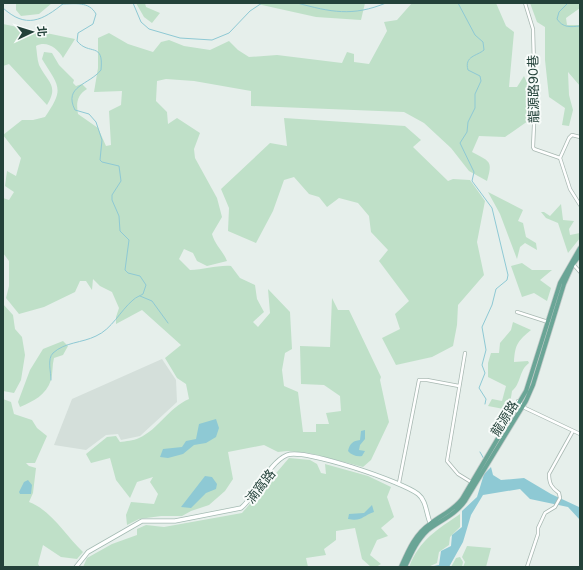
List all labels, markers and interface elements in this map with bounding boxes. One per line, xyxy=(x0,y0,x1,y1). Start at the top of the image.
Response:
north arrow xyxy=(12,12,52,52)
text: 北 xyxy=(35,25,49,37)
street label: 龍源路90巷 xyxy=(524,55,542,123)
street label: 龍源路 xyxy=(487,397,521,439)
street label: 湳窩路 xyxy=(242,466,278,506)

